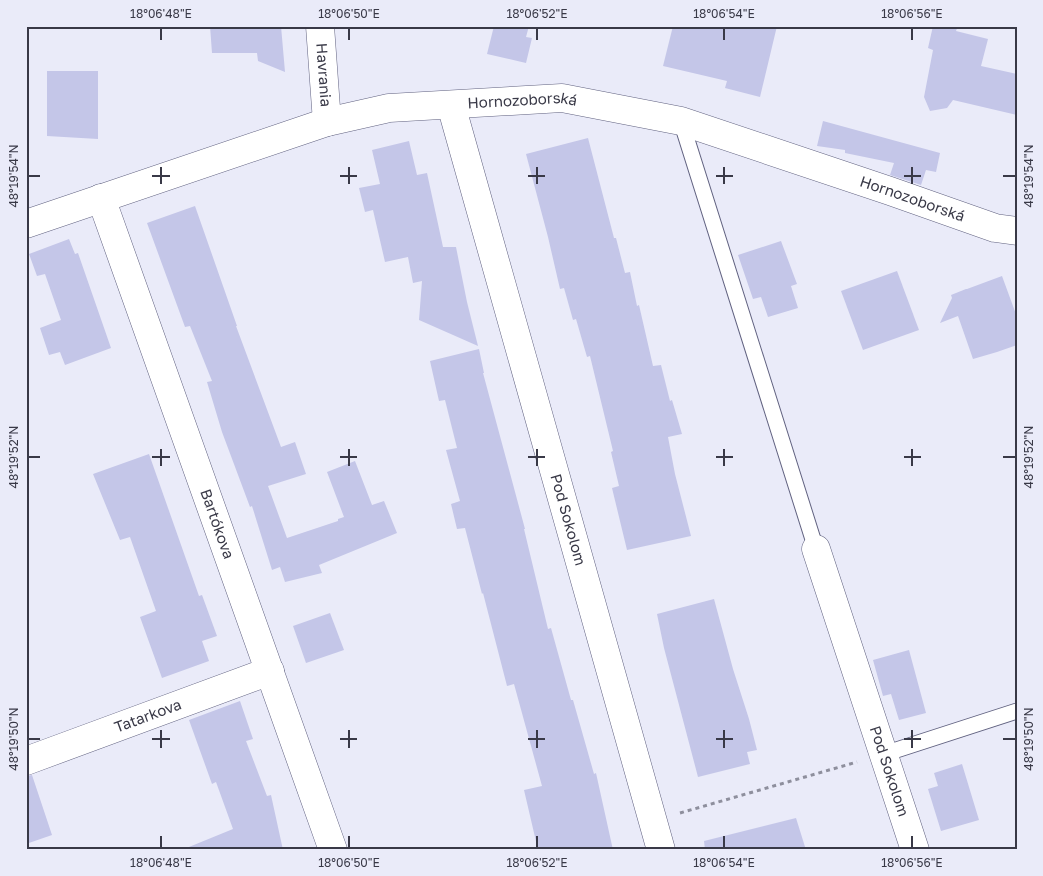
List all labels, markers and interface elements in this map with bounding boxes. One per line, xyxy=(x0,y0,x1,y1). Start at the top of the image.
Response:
text: 18°06'48"E xyxy=(130,6,192,21)
text: 18°06'50"E xyxy=(318,6,380,21)
text: 18°06'52"E xyxy=(506,6,568,21)
text: 18°06'54"E xyxy=(693,6,755,21)
text: 18°06'56"E xyxy=(881,6,943,21)
street label: Havrania xyxy=(313,42,336,107)
street label: Hornozoborská xyxy=(467,88,579,111)
text: 48°19'54"N xyxy=(6,144,21,208)
text: 48°19'54"N xyxy=(1021,144,1036,208)
street label: Hornozoborská xyxy=(858,172,968,225)
text: 48°19'52"N xyxy=(6,426,21,488)
text: 48°19'52"N xyxy=(1021,426,1036,488)
street label: Pod Sokolom xyxy=(547,472,590,567)
street label: Bartókova xyxy=(197,486,239,561)
street label: Tatarkova xyxy=(112,695,184,736)
text: 48°19'50"N xyxy=(6,707,21,771)
text: 48°19'50"N xyxy=(1021,707,1036,771)
street label: Pod Sokolom xyxy=(867,723,913,819)
text: 18°06'48"E xyxy=(130,855,192,870)
text: 18°06'50"E xyxy=(318,855,380,870)
text: 18°06'52"E xyxy=(506,855,568,870)
text: 18°06'54"E xyxy=(693,855,755,870)
text: 18°06'56"E xyxy=(881,855,943,870)

